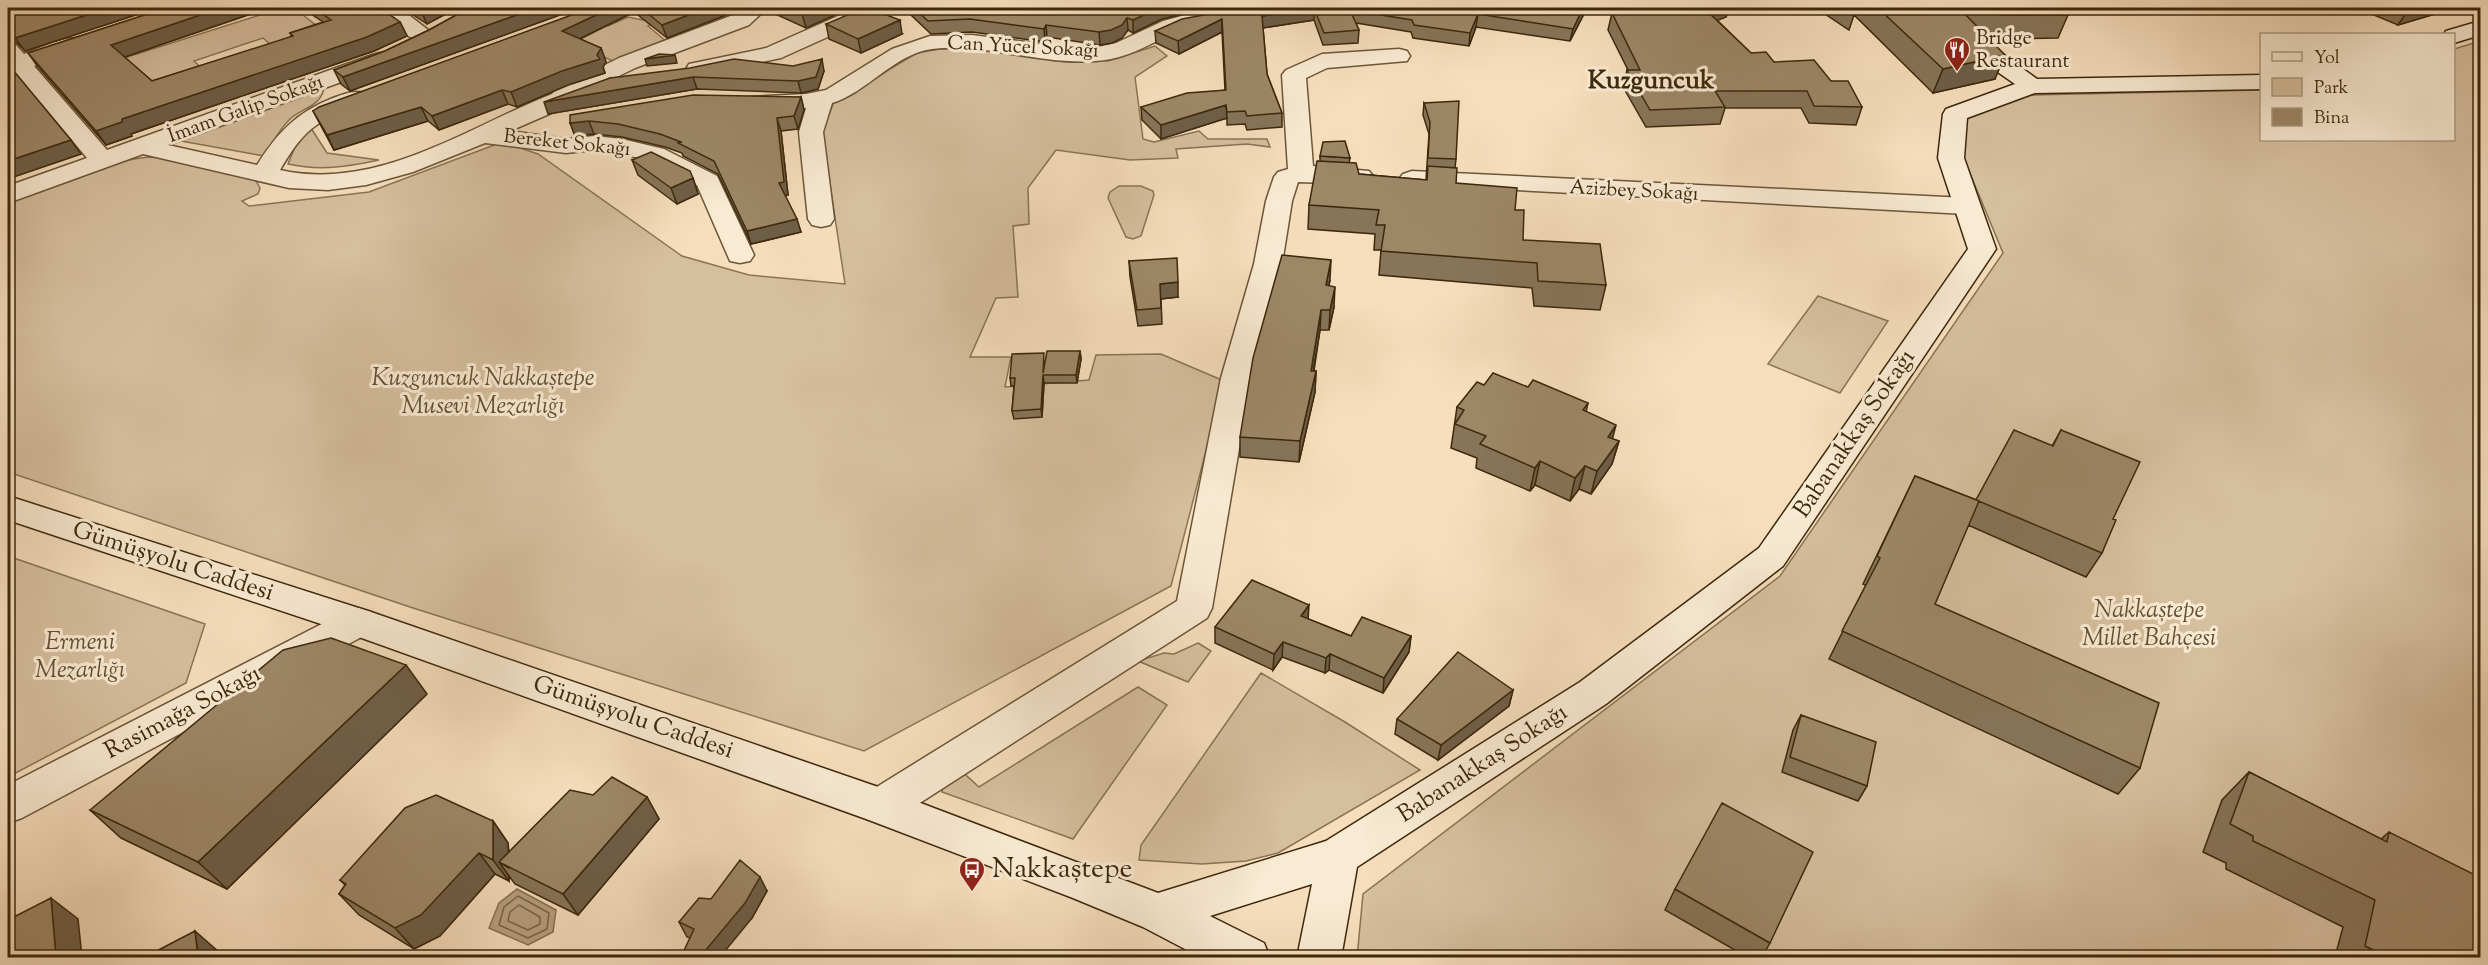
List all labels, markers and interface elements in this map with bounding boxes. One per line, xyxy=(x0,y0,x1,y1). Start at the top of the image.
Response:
place label: Bridge Restaurant xyxy=(1976,25,2070,77)
street label: Can Yücel Sokağı xyxy=(947,30,1100,66)
legend xyxy=(2260,33,2455,141)
restaurant icon: Bridge Restaurant xyxy=(1942,35,1972,73)
text: Yol xyxy=(2314,46,2340,72)
district label: Kuzguncuk xyxy=(1588,63,1715,100)
street label: İmam Galip Sokağı xyxy=(164,68,328,152)
text: Park xyxy=(2314,76,2349,102)
text: Bina xyxy=(2314,106,2349,132)
street label: Bereket Sokağı xyxy=(502,123,632,165)
street label: Azizbey Sokağı xyxy=(1569,174,1700,210)
street label: Babanakkaş Sokağı xyxy=(1786,343,1924,525)
park label: Kuzguncuk Nakkaştepe Musevi Mezarlığı xyxy=(372,362,594,424)
street label: Gümüşyolu Caddesi xyxy=(68,513,278,611)
park label: Nakkaştepe Millet Bahçesi xyxy=(2082,594,2216,656)
park label: Ermeni Mezarlığı xyxy=(35,626,125,688)
street label: Rasimağa Sokağı xyxy=(99,657,267,769)
street label: Gümüşyolu Caddesi xyxy=(528,668,738,768)
street label: Babanakkaş Sokağı xyxy=(1391,696,1575,832)
place label: Nakkaştepe xyxy=(992,850,1132,890)
bus stop icon: Nakkaştepe xyxy=(957,855,987,893)

